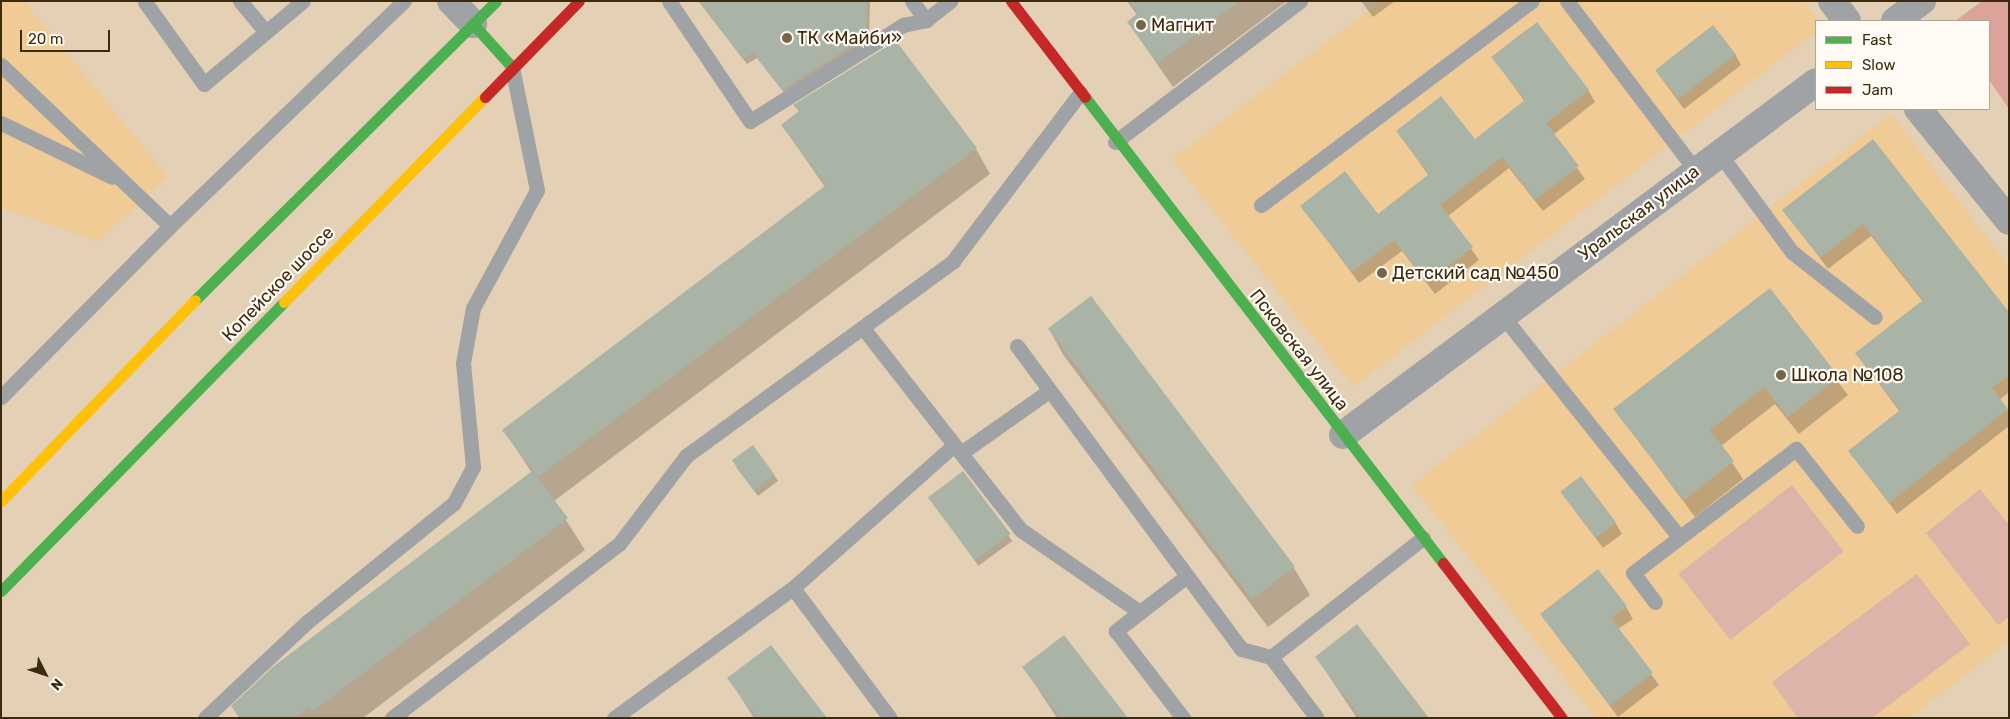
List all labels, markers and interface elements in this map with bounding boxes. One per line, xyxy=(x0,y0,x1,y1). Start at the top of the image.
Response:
place label: Магнит xyxy=(1151,14,1214,36)
marker: Магнит xyxy=(1135,19,1147,31)
scale bar xyxy=(22,20,112,52)
legend xyxy=(1815,20,1990,110)
place label: ТК «Майби» xyxy=(797,27,902,49)
text: 20 m xyxy=(28,30,63,48)
text: Fast xyxy=(1862,31,1892,49)
marker: ТК «Майби» xyxy=(781,32,793,44)
text: Slow xyxy=(1862,56,1895,74)
text: Jam xyxy=(1862,81,1893,99)
street label: Уральская улица xyxy=(1574,161,1704,265)
street label: Копейское шоссе xyxy=(218,222,338,346)
place label: Детский сад №450 xyxy=(1392,262,1559,284)
marker: Детский сад №450 xyxy=(1376,267,1388,279)
street label: Псковская улица xyxy=(1245,285,1353,415)
place label: Школа №108 xyxy=(1791,364,1904,386)
marker: Школа №108 xyxy=(1775,369,1787,381)
north arrow xyxy=(20,649,70,699)
text: N xyxy=(47,675,66,694)

